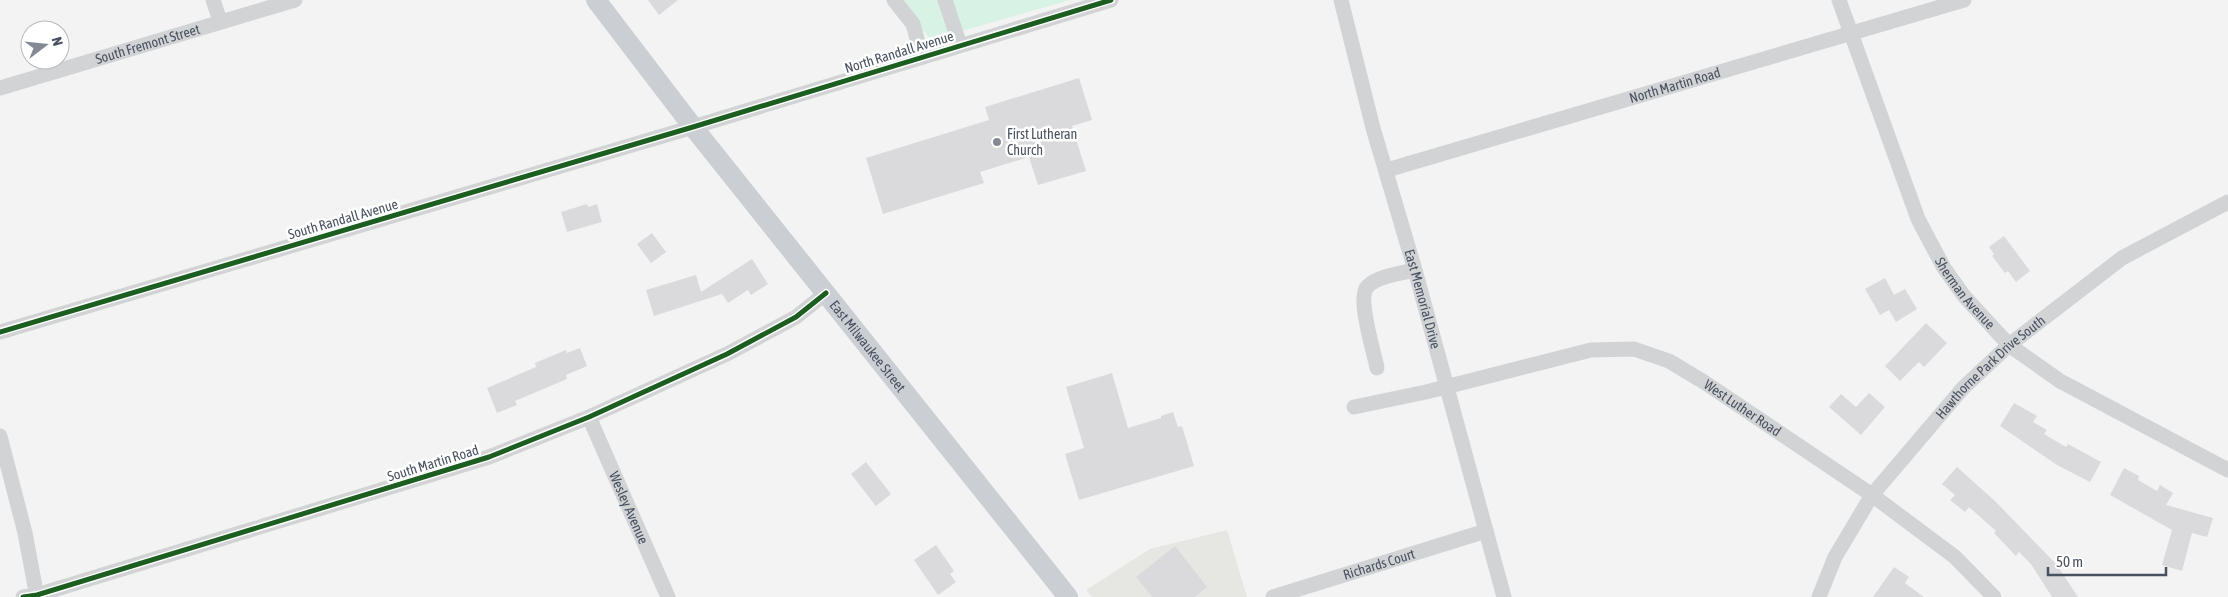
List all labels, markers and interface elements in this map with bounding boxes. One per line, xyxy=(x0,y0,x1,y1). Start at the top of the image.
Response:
north arrow xyxy=(20,20,70,70)
street label: South Fremont Street xyxy=(93,21,202,67)
street label: North Randall Avenue xyxy=(843,28,955,76)
text: N xyxy=(49,35,66,48)
street label: North Martin Road xyxy=(1627,64,1722,106)
place label: First Lutheran Church xyxy=(1007,126,1077,158)
marker: First Lutheran Church xyxy=(991,136,1003,148)
street label: South Randall Avenue xyxy=(286,196,400,242)
street label: East Memorial Drive xyxy=(1401,247,1444,351)
street label: Sherman Avenue xyxy=(1932,255,1998,332)
street label: East Milwaukee Street xyxy=(826,297,909,395)
street label: Hawthorne Park Drive South xyxy=(1932,312,2048,422)
street label: West Luther Road xyxy=(1701,376,1784,439)
street label: South Martin Road xyxy=(385,442,481,484)
street label: Wesley Avenue xyxy=(606,469,652,546)
scale bar xyxy=(2048,544,2166,576)
street label: Richards Court xyxy=(1341,546,1417,583)
text: 50 m xyxy=(2056,553,2083,570)

